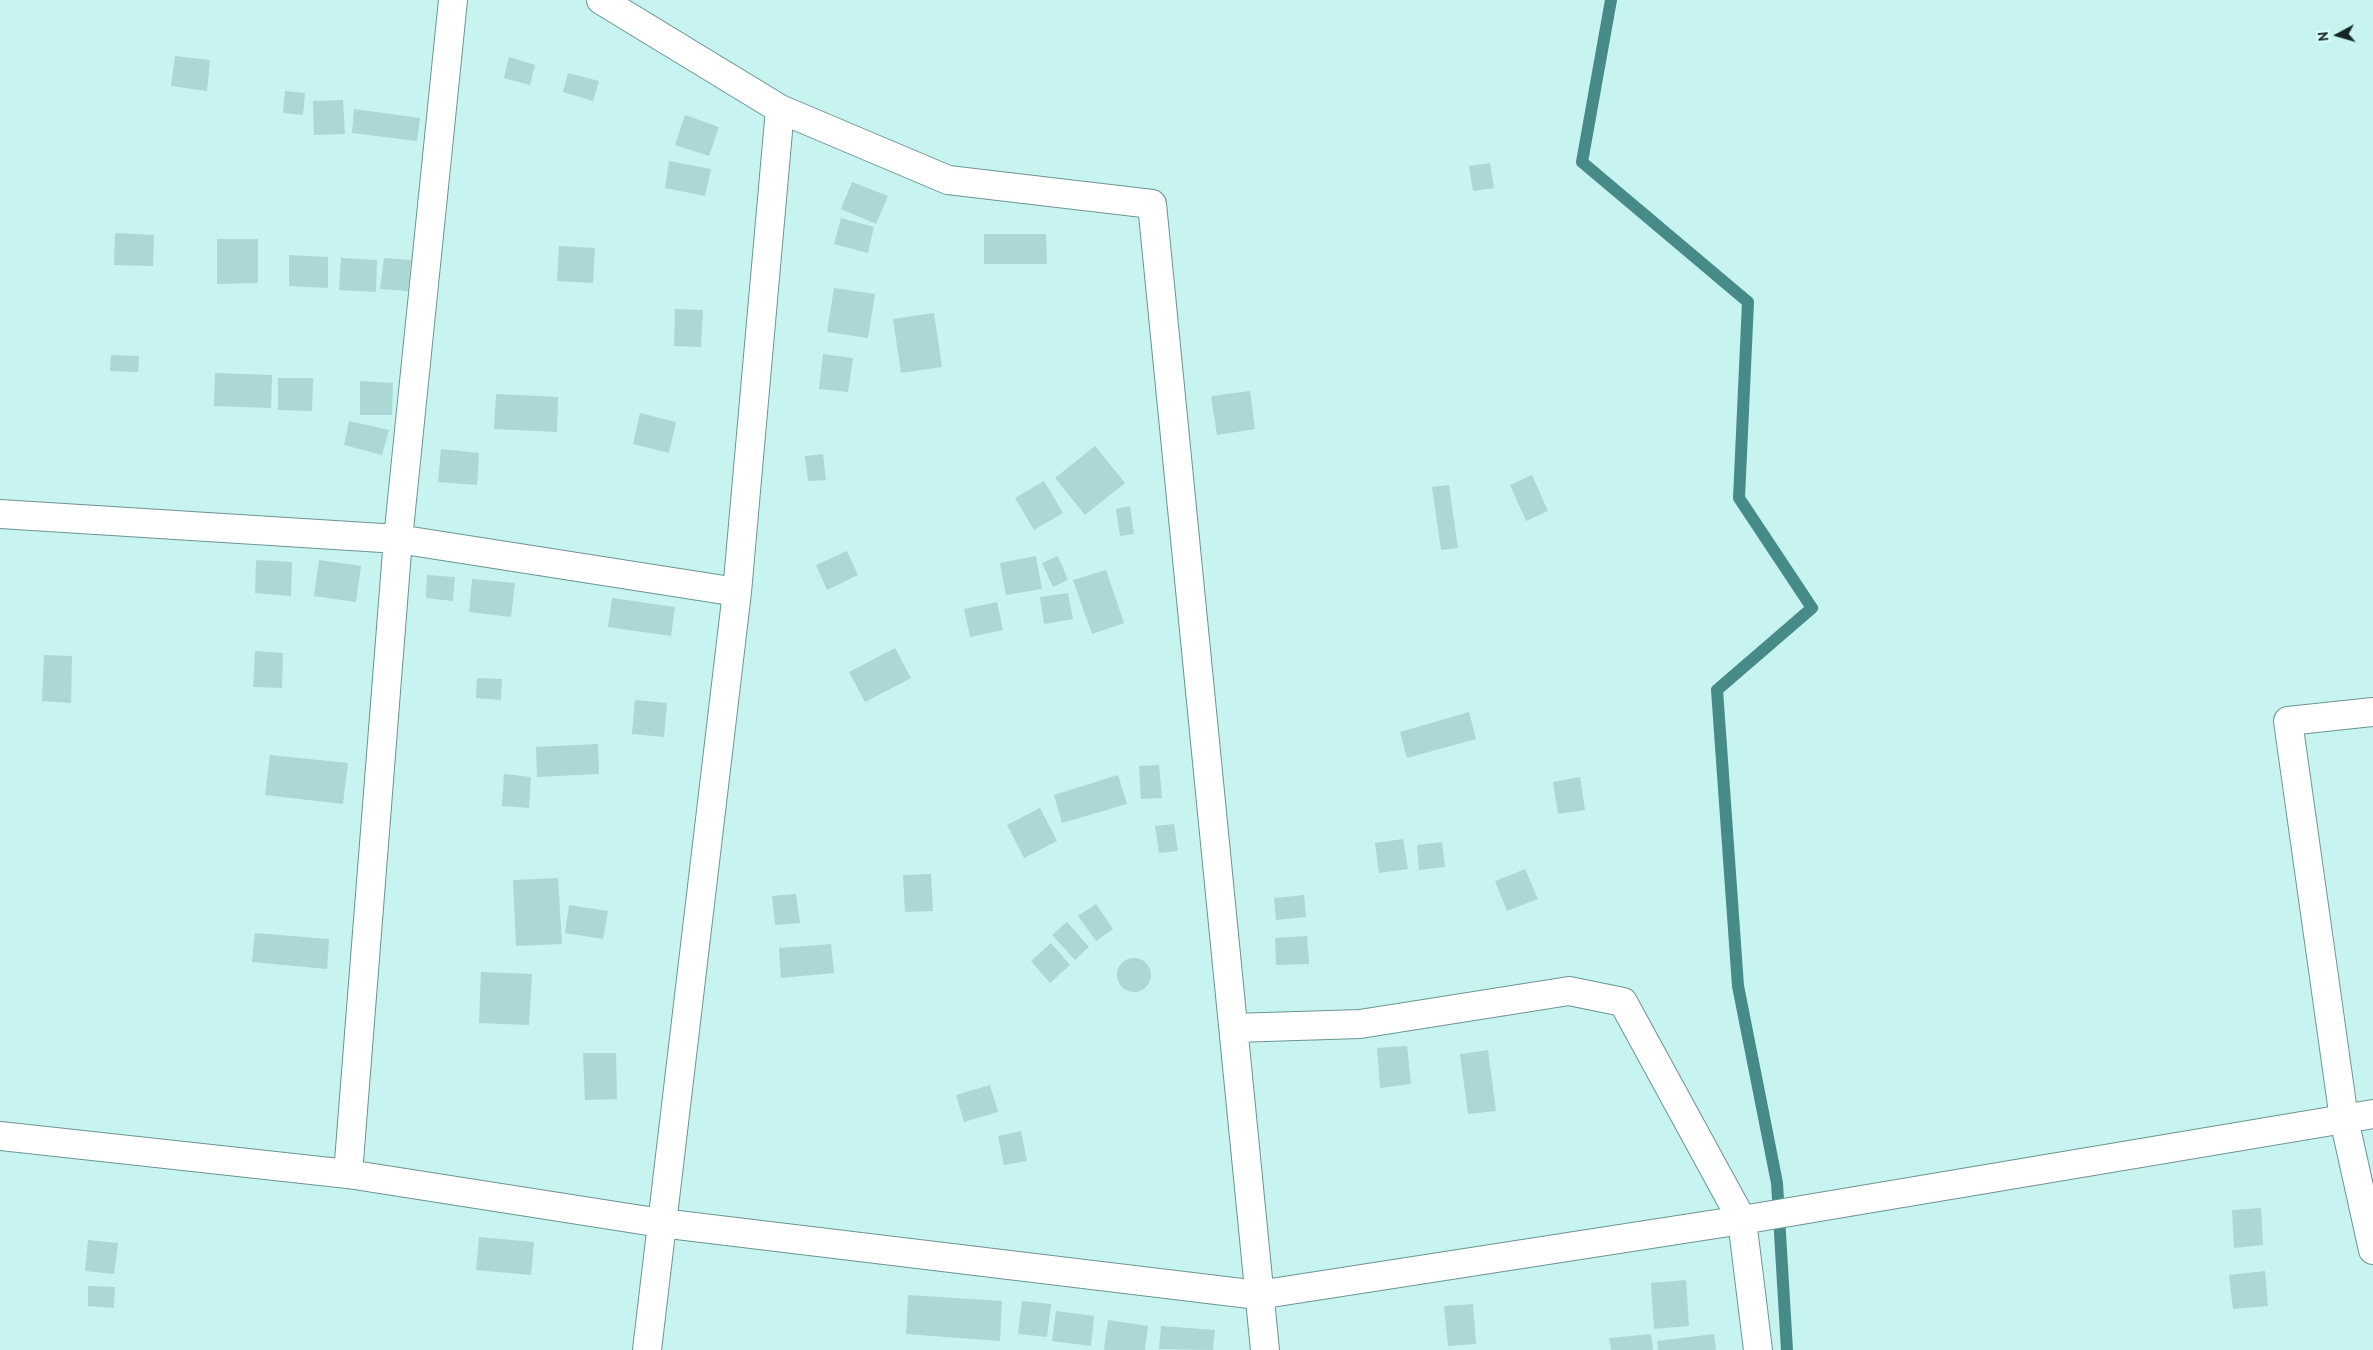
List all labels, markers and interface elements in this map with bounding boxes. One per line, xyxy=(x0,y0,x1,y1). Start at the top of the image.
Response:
north arrow xyxy=(2313,10,2363,60)
text: N xyxy=(2314,31,2333,42)

